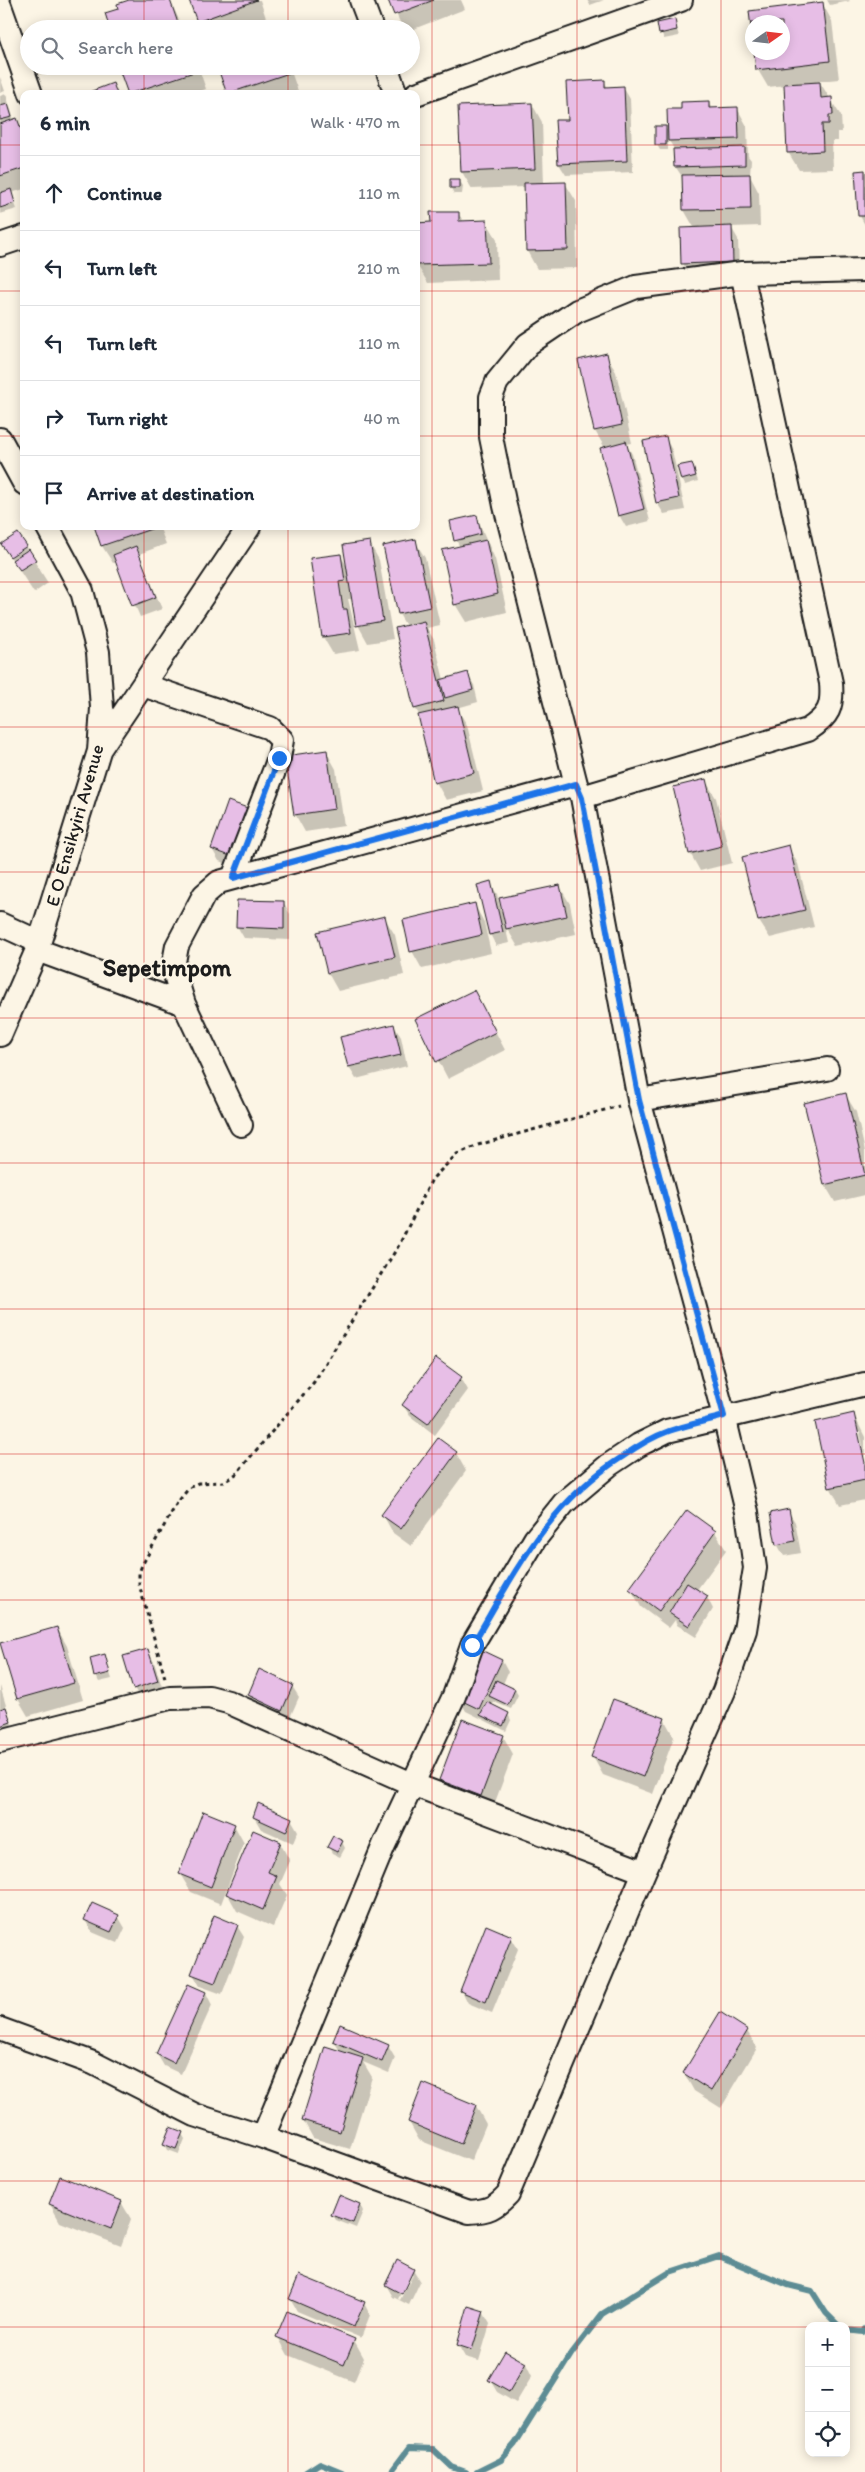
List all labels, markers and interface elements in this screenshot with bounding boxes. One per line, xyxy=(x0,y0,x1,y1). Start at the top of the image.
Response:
north arrow xyxy=(745,15,790,60)
search box xyxy=(20,20,420,75)
icon: search xyxy=(38,34,66,62)
text: Search here xyxy=(78,36,173,59)
text: 6 min xyxy=(40,110,90,135)
text: Walk · 470 m xyxy=(310,113,400,132)
icon: ahead xyxy=(40,179,68,207)
text: Continue xyxy=(87,182,162,205)
text: 110 m xyxy=(358,184,400,203)
icon: left xyxy=(40,254,68,282)
text: Turn left xyxy=(87,257,157,280)
text: 210 m xyxy=(357,259,400,278)
icon: left xyxy=(40,329,68,357)
text: Turn left xyxy=(87,332,157,355)
text: 110 m xyxy=(358,334,400,353)
icon: right xyxy=(40,404,68,432)
text: Turn right xyxy=(87,407,168,430)
text: 40 m xyxy=(363,409,400,428)
icon: arrive xyxy=(40,479,68,507)
text: Arrive at destination xyxy=(87,482,254,505)
street label: E O Ensikyiri Avenue xyxy=(40,741,109,909)
route end xyxy=(268,747,291,770)
district label: Sepetimpom xyxy=(103,953,232,983)
route start xyxy=(461,1634,484,1657)
map controls xyxy=(805,2322,850,2457)
button: + xyxy=(805,2322,850,2367)
button: − xyxy=(805,2367,850,2412)
button: locate xyxy=(805,2412,850,2457)

